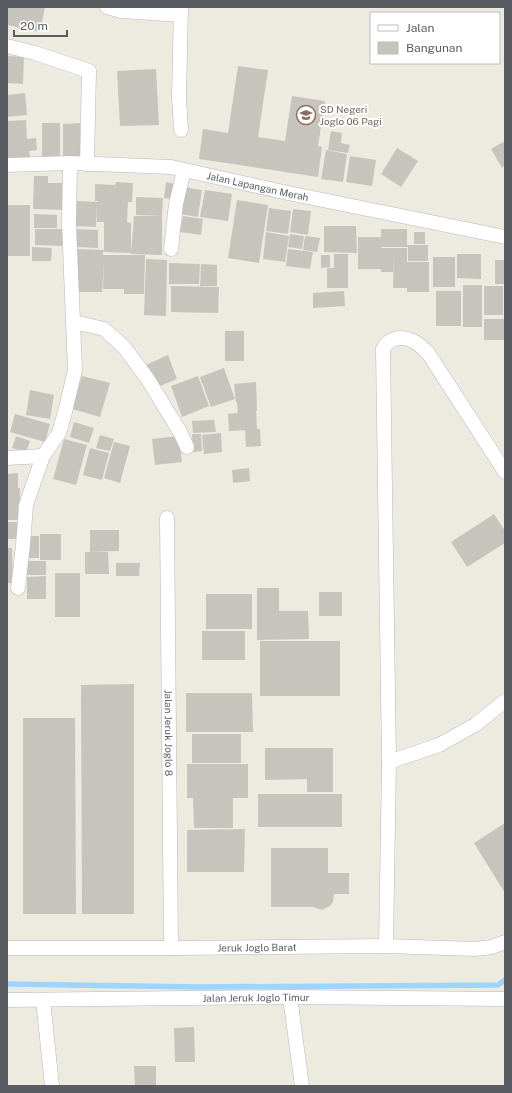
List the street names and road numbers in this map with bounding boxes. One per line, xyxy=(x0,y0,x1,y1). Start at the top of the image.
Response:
street label: Jalan Lapangan Merah xyxy=(206,169,310,203)
street label: Jalan Jeruk Joglo 8 xyxy=(163,690,175,776)
street label: Jeruk Joglo Barat xyxy=(217,941,297,954)
street label: Jalan Jeruk Joglo Timur xyxy=(202,991,310,1004)

